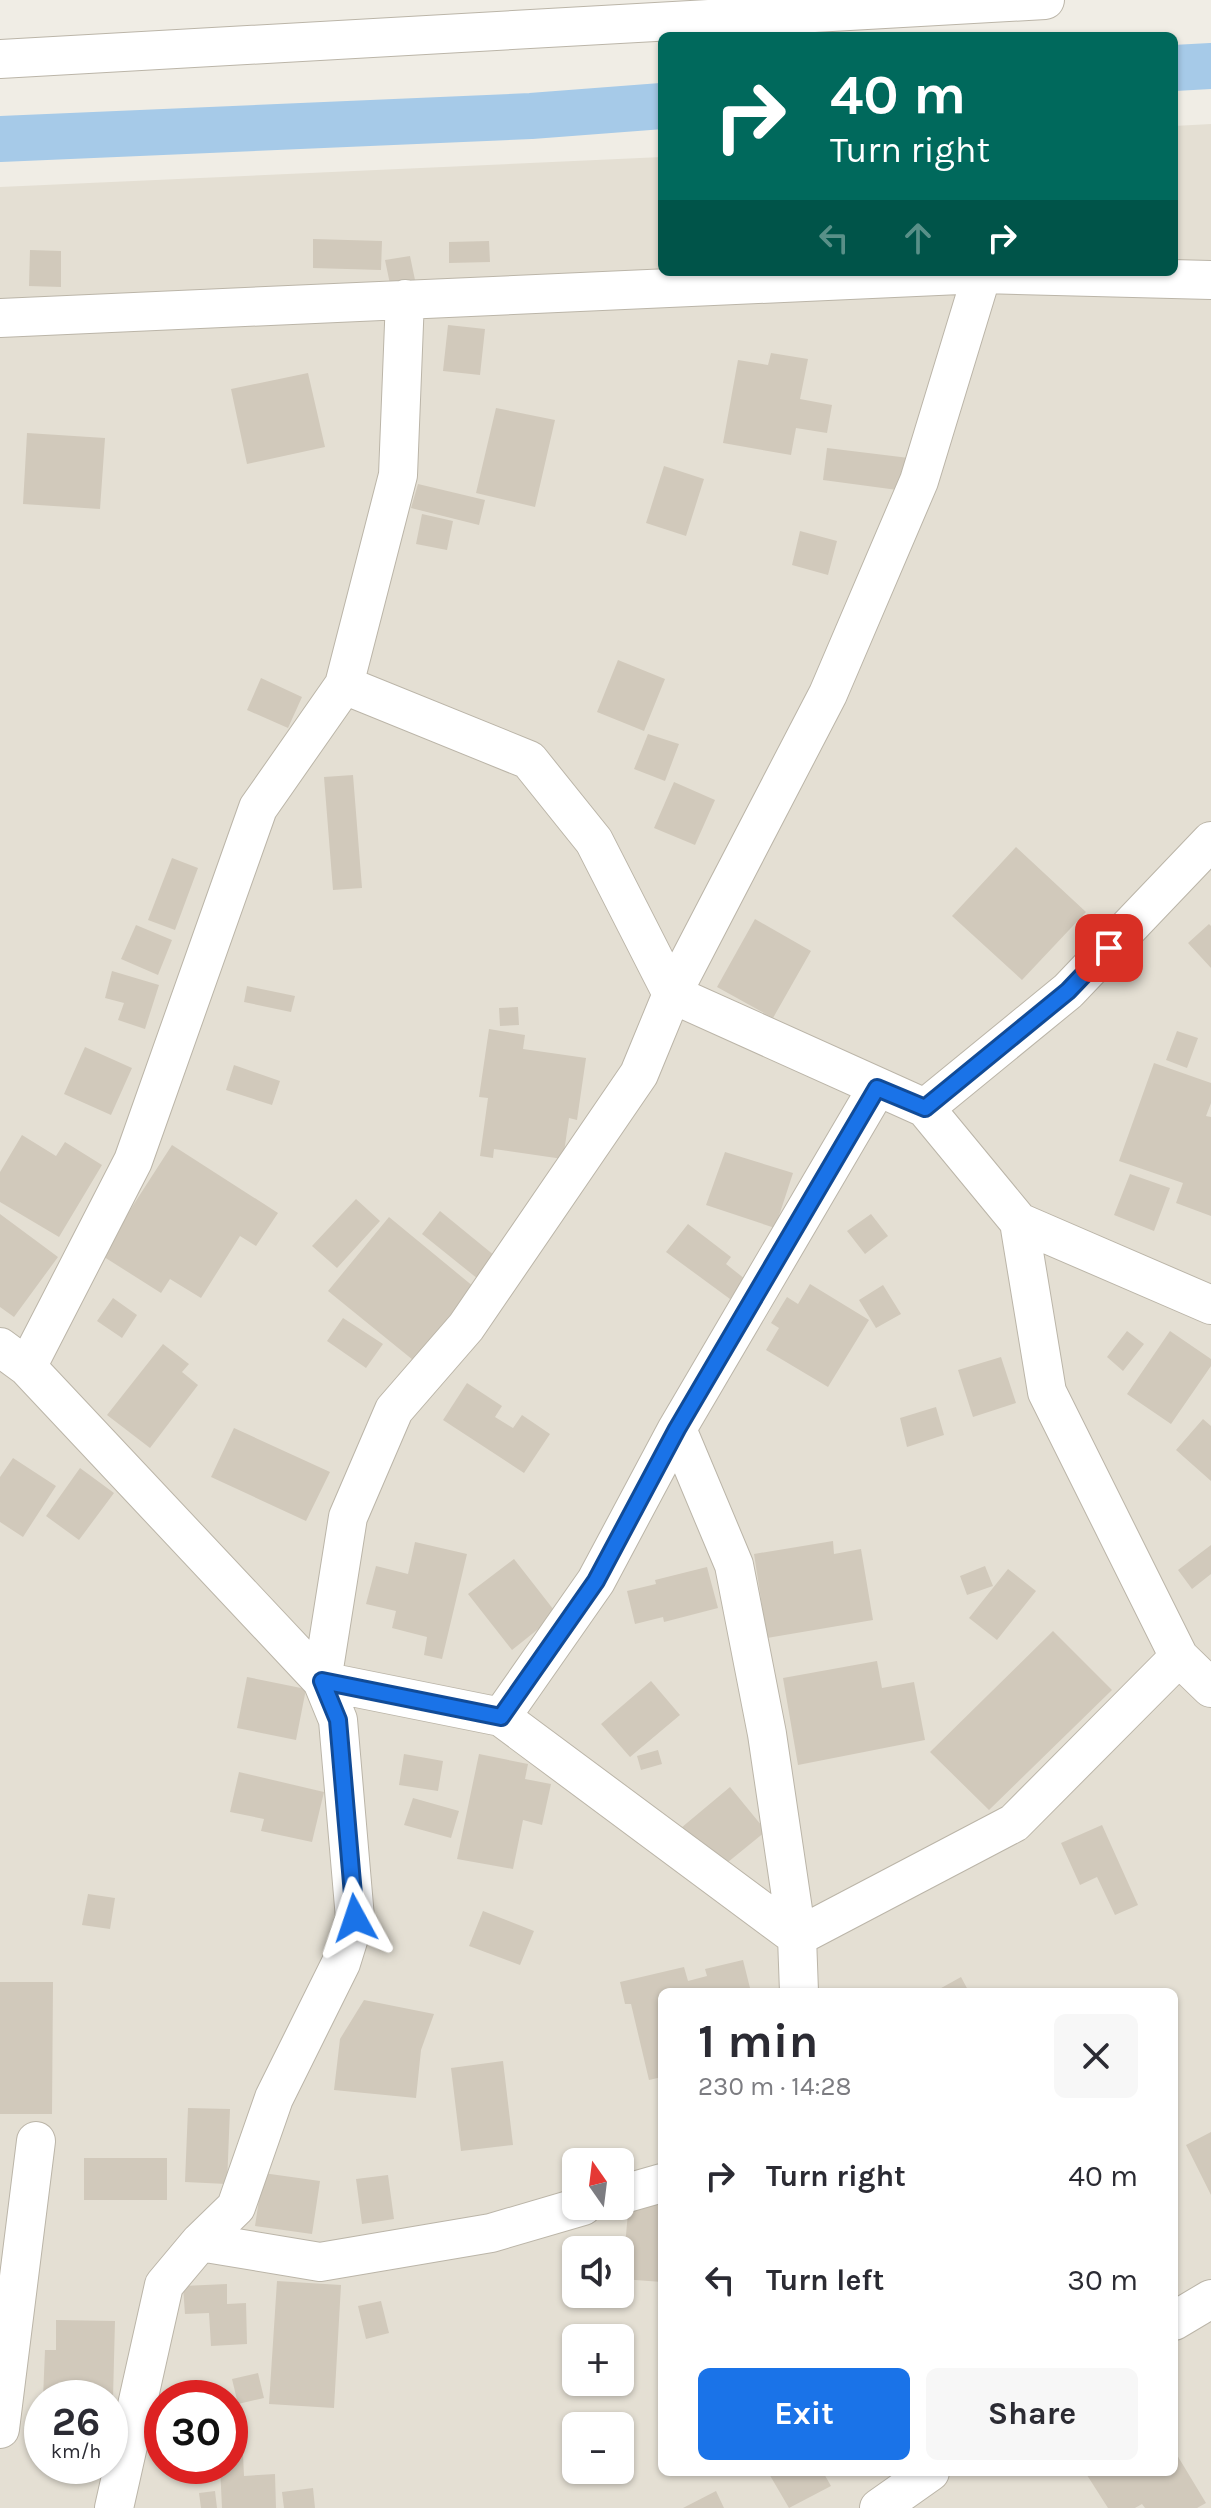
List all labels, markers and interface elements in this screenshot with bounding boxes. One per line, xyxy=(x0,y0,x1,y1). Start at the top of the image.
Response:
text: 40 m xyxy=(830,62,966,127)
icon: right xyxy=(698,64,802,168)
text: Turn right xyxy=(830,129,990,171)
icon: left xyxy=(812,216,856,260)
icon: ahead xyxy=(896,216,940,260)
icon: right xyxy=(980,216,1024,260)
pin xyxy=(1075,914,1143,982)
icon: arrive xyxy=(1087,926,1131,970)
position arrow xyxy=(313,1876,397,1960)
text: 1 min xyxy=(698,2013,818,2069)
button: close xyxy=(1054,2014,1138,2098)
text: 230 m · 14:28 xyxy=(698,2071,852,2102)
north arrow xyxy=(562,2148,634,2220)
map controls xyxy=(562,2148,634,2484)
icon: right xyxy=(698,2154,742,2198)
text: Turn right xyxy=(766,2158,906,2194)
text: 40 m xyxy=(1068,2158,1138,2194)
button: sound xyxy=(562,2236,634,2308)
icon: left xyxy=(698,2258,742,2302)
text: Turn left xyxy=(766,2262,884,2298)
text: 30 m xyxy=(1067,2262,1138,2298)
button: + xyxy=(562,2324,634,2396)
button: Exit xyxy=(698,2368,910,2460)
button: Share xyxy=(926,2368,1138,2460)
speed limit sign: 30 xyxy=(144,2380,248,2484)
text: 26 xyxy=(52,2398,100,2445)
button: − xyxy=(562,2412,634,2484)
text: km/h xyxy=(51,2440,101,2463)

